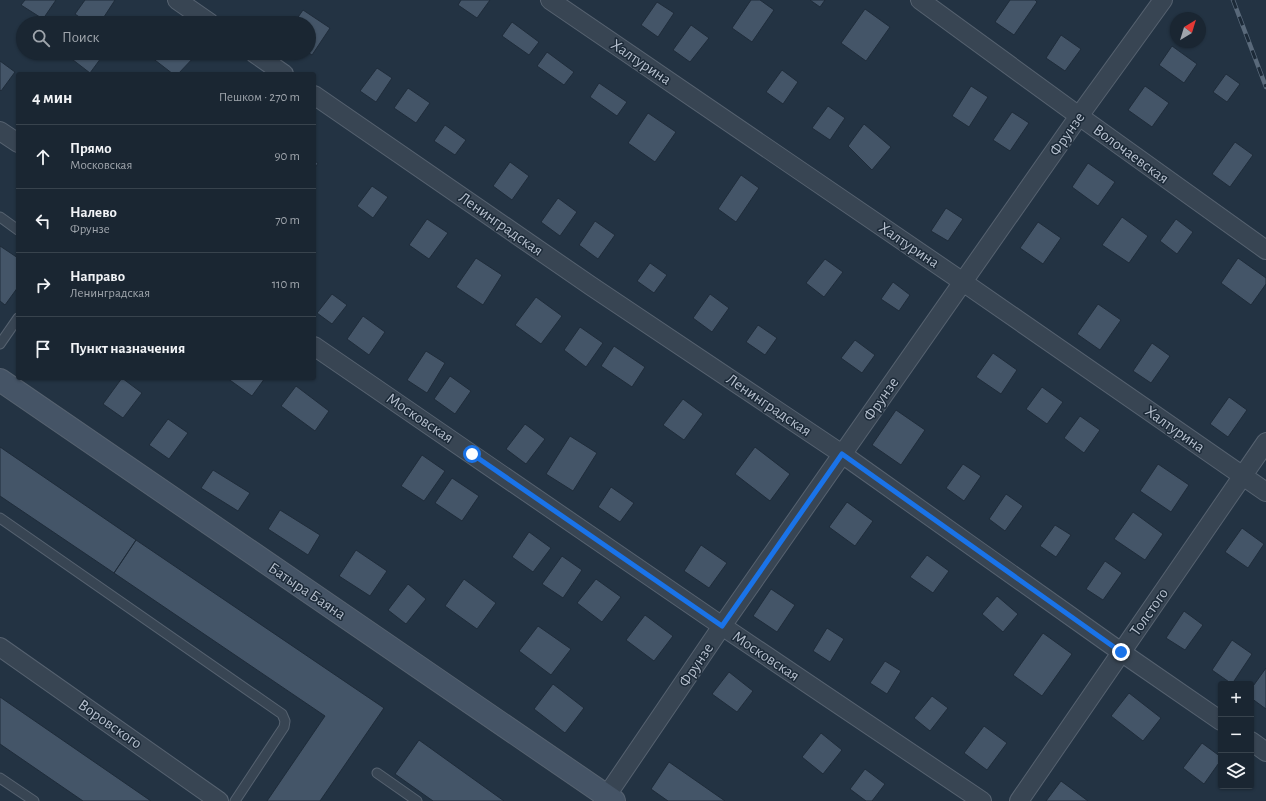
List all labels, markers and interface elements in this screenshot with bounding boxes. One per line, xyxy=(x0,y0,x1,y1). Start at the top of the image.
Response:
north arrow xyxy=(1170,12,1206,48)
search box xyxy=(16,16,316,60)
icon: search xyxy=(30,27,52,49)
text: Поиск xyxy=(62,30,100,45)
street label: Халтурина xyxy=(607,36,674,89)
text: 4 мин xyxy=(32,89,72,106)
text: Пешком · 270 m xyxy=(219,91,300,104)
street label: Фрунзе xyxy=(1046,109,1088,159)
street label: Волочаевская xyxy=(1090,121,1172,187)
text: Прямо xyxy=(70,141,112,156)
icon: ahead xyxy=(32,146,54,168)
text: 90 m xyxy=(274,150,300,163)
text: Московская xyxy=(70,159,133,172)
street label: Ленинградская xyxy=(456,189,546,259)
text: Налево xyxy=(70,205,117,220)
icon: left xyxy=(32,210,54,232)
text: 70 m xyxy=(275,214,300,227)
street label: Халтурина xyxy=(875,219,942,272)
text: Фрунзе xyxy=(70,223,110,236)
text: Направо xyxy=(70,269,125,284)
icon: right xyxy=(32,274,54,296)
text: 110 m xyxy=(272,278,300,291)
text: Ленинградская xyxy=(70,287,150,300)
icon: arrive xyxy=(32,338,54,360)
text: Пункт назначения xyxy=(70,341,185,356)
street label: Ленинградская xyxy=(724,371,814,439)
street label: Фрунзе xyxy=(860,374,902,424)
street label: Московская xyxy=(384,390,456,446)
street label: Халтурина xyxy=(1142,403,1208,456)
route start xyxy=(463,445,481,463)
street label: Батыра Баяна xyxy=(265,559,349,623)
street label: Толстого xyxy=(1127,585,1171,639)
street label: Московская xyxy=(730,628,802,684)
street label: Фрунзе xyxy=(676,640,717,690)
route end xyxy=(1112,643,1130,661)
map controls xyxy=(1218,681,1254,789)
button: + xyxy=(1218,681,1254,717)
street label: Воровского xyxy=(75,696,145,752)
button: − xyxy=(1218,717,1254,753)
button: layers xyxy=(1218,753,1254,789)

